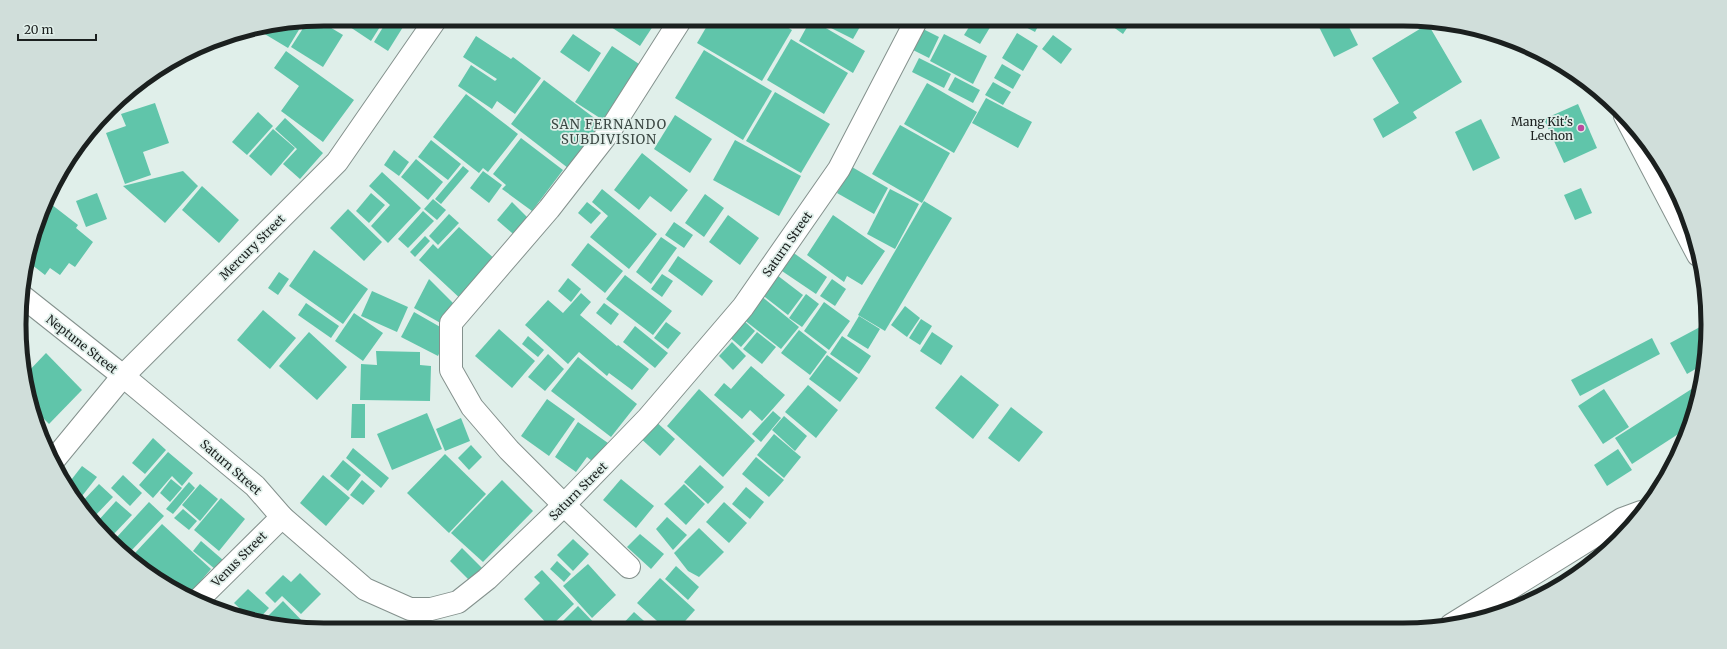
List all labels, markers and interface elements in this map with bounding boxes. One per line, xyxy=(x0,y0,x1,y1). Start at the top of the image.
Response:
scale bar xyxy=(18,16,96,42)
text: 20 m xyxy=(24,22,53,37)
place label: Mang Kit's Lechon xyxy=(1511,114,1573,143)
district label: SAN FERNANDO SUBDIVISION xyxy=(551,116,667,148)
marker: Mang Kit's Lechon xyxy=(1576,123,1586,133)
street label: Saturn Street xyxy=(759,208,815,280)
street label: Mercury Street xyxy=(216,211,288,283)
street label: Neptune Street xyxy=(43,311,121,377)
street label: Saturn Street xyxy=(197,436,265,498)
street label: Saturn Street xyxy=(546,458,611,523)
street label: Venus Street xyxy=(208,528,270,590)

